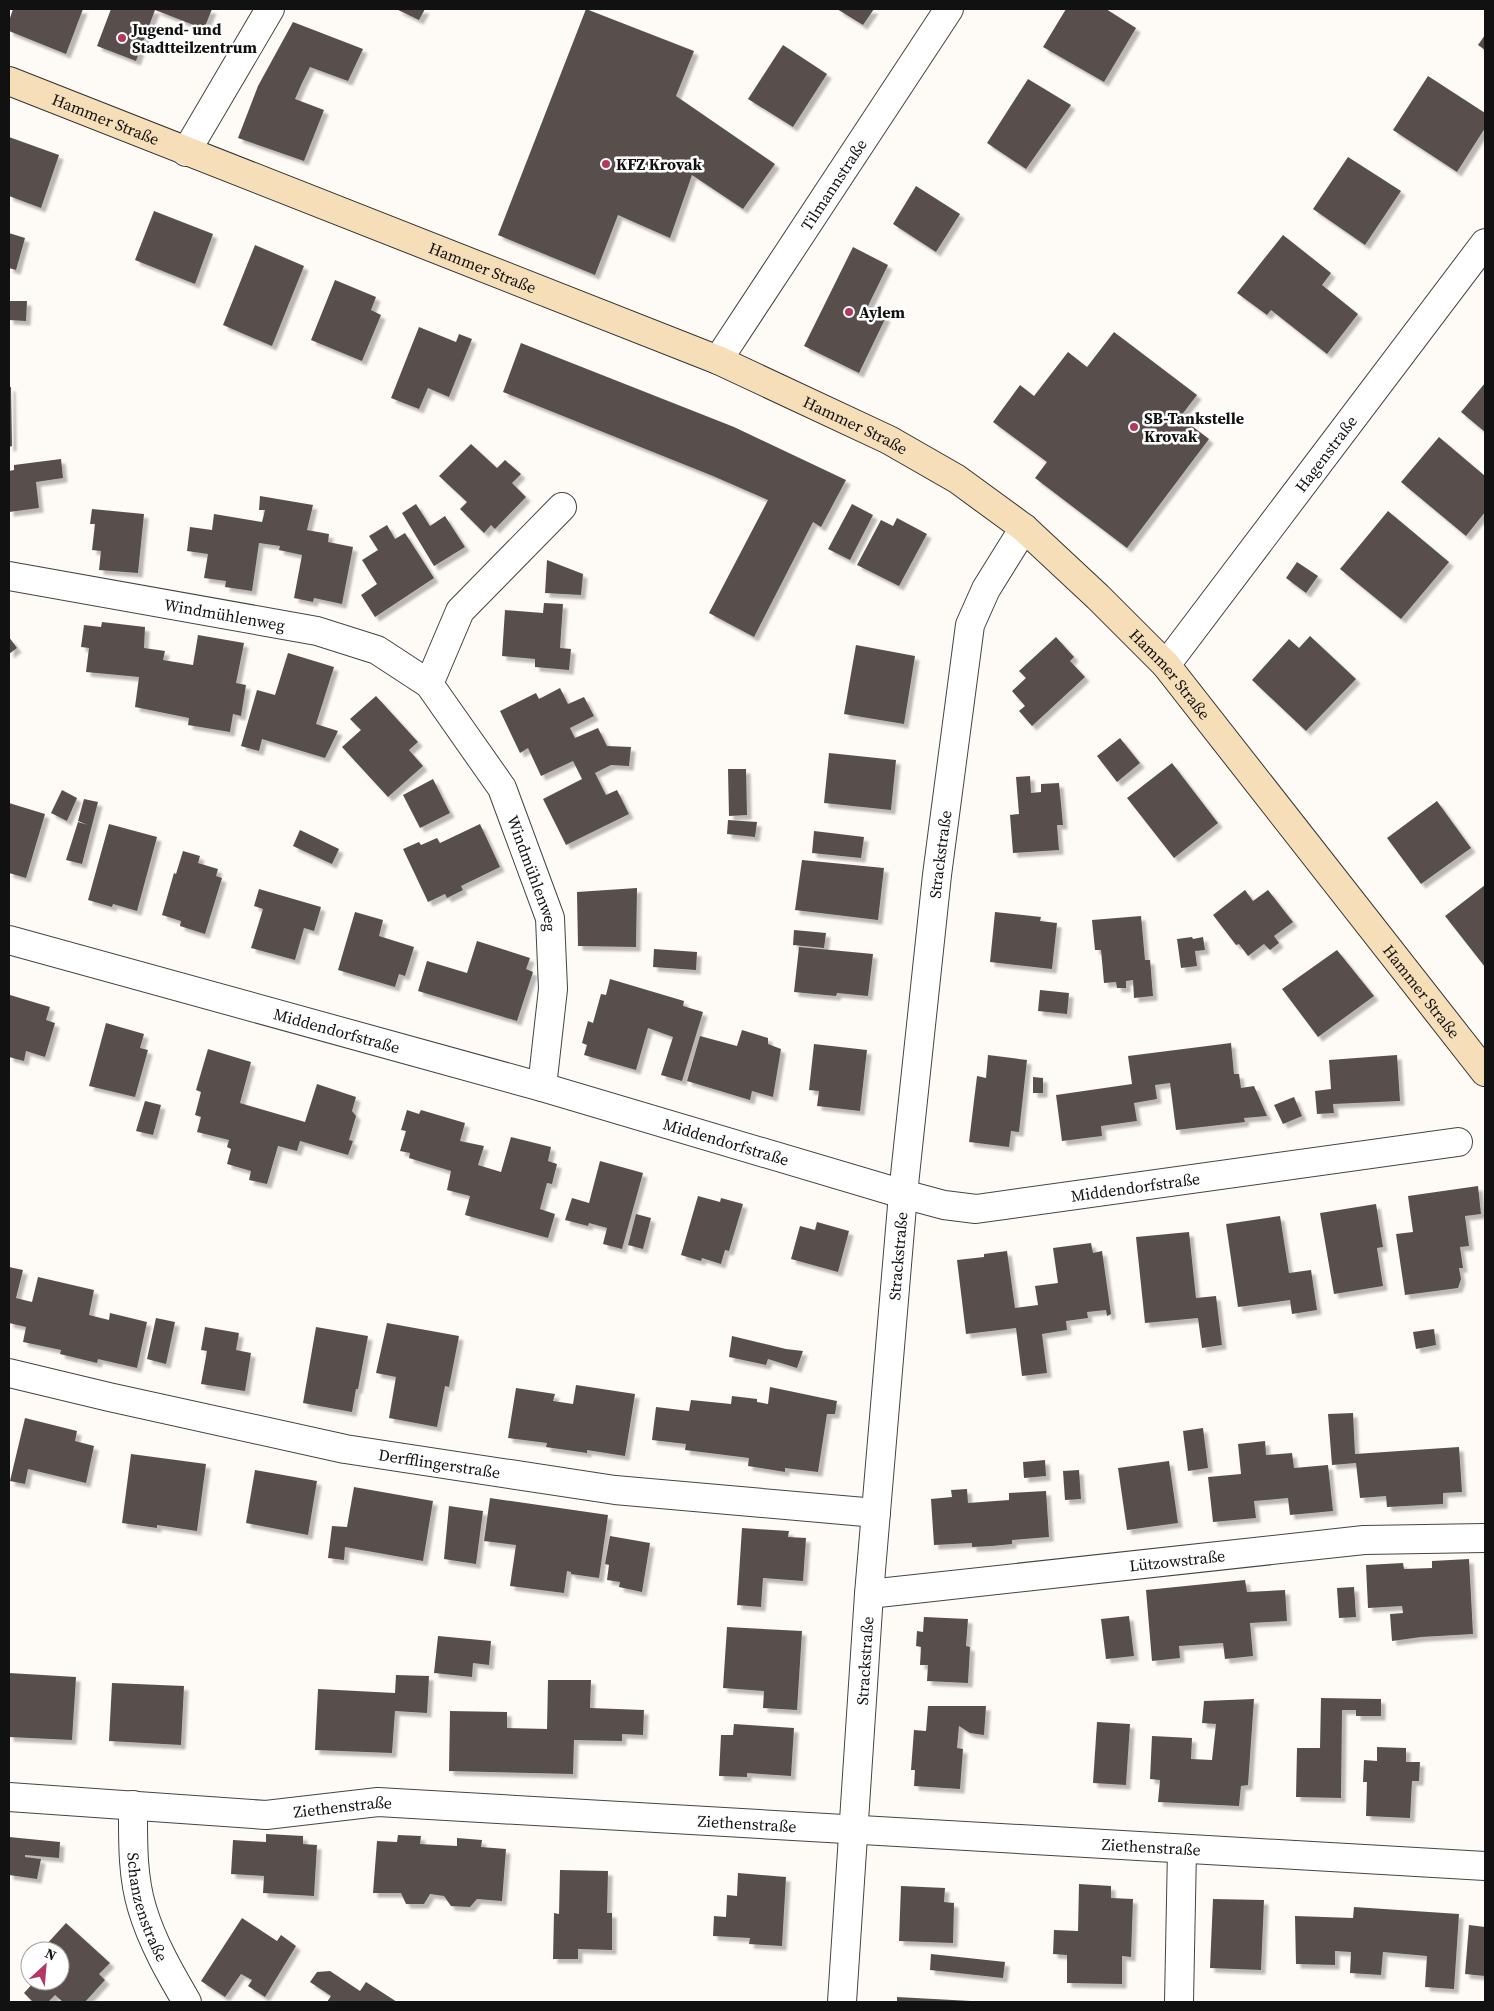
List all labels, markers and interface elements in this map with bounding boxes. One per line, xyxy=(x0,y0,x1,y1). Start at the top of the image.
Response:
place label: Jugend- und Stadtteilzentrum xyxy=(131,18,258,58)
marker: Jugend- und Stadtteilzentrum xyxy=(116,32,128,44)
street label: Hammer Straße xyxy=(49,88,163,150)
street label: Tilmannstraße xyxy=(795,134,872,235)
place label: KFZ Krovak xyxy=(616,153,702,175)
marker: KFZ Krovak xyxy=(600,158,612,170)
street label: Hammer Straße xyxy=(426,236,540,298)
place label: Aylem xyxy=(859,301,906,323)
marker: Aylem xyxy=(843,306,855,318)
street label: Hammer Straße xyxy=(800,390,912,460)
place label: SB-Tankstelle Krovak xyxy=(1144,407,1244,447)
street label: Hagenstraße xyxy=(1290,411,1362,496)
marker: SB-Tankstelle Krovak xyxy=(1128,421,1140,433)
street label: Windmühlenweg xyxy=(162,593,287,636)
street label: Hammer Straße xyxy=(1125,624,1216,724)
street label: Strackstraße xyxy=(924,809,956,900)
street label: Windmühlenweg xyxy=(502,812,562,932)
street label: Hammer Straße xyxy=(1378,940,1465,1043)
street label: Middendorfstraße xyxy=(271,1002,402,1058)
street label: Middendorfstraße xyxy=(661,1113,792,1171)
street label: Middendorfstraße xyxy=(1069,1167,1201,1207)
street label: Strackstraße xyxy=(883,1211,912,1301)
street label: Derfflingerstraße xyxy=(377,1443,502,1483)
street label: Lützowstraße xyxy=(1128,1544,1226,1577)
street label: Strackstraße xyxy=(851,1616,878,1706)
street label: Ziethenstraße xyxy=(292,1791,393,1823)
street label: Ziethenstraße xyxy=(697,1809,797,1837)
street label: Ziethenstraße xyxy=(1101,1833,1201,1861)
street label: Schanzenstraße xyxy=(123,1852,173,1965)
north arrow xyxy=(20,1941,70,1991)
text: N xyxy=(42,1943,60,1966)

